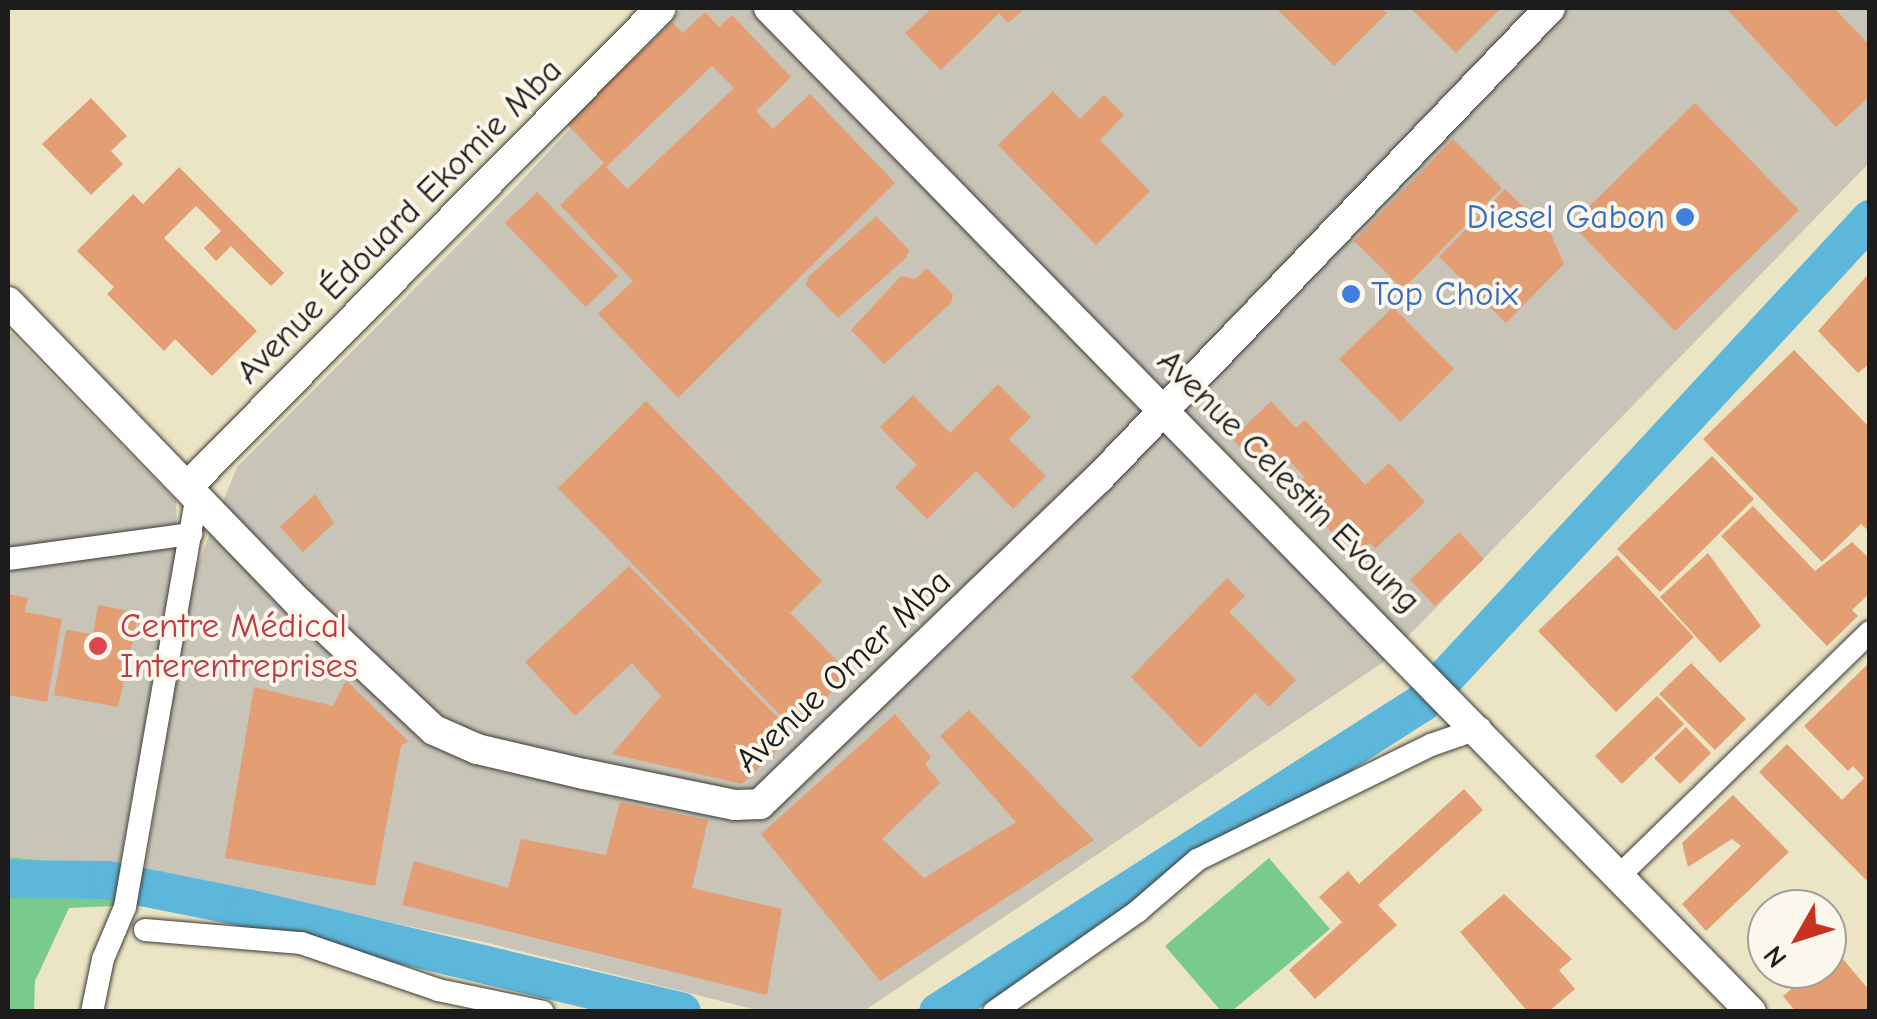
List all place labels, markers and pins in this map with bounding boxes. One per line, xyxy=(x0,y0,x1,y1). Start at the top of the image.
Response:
place label: Diesel Gabon xyxy=(1466,196,1665,238)
marker: Diesel Gabon xyxy=(1674,206,1696,228)
place label: Top Choix xyxy=(1371,273,1518,315)
marker: Top Choix xyxy=(1340,283,1362,305)
place label: Centre Médical Interentreprises xyxy=(120,605,357,687)
marker: Centre Médical Interentreprises xyxy=(85,633,111,659)

